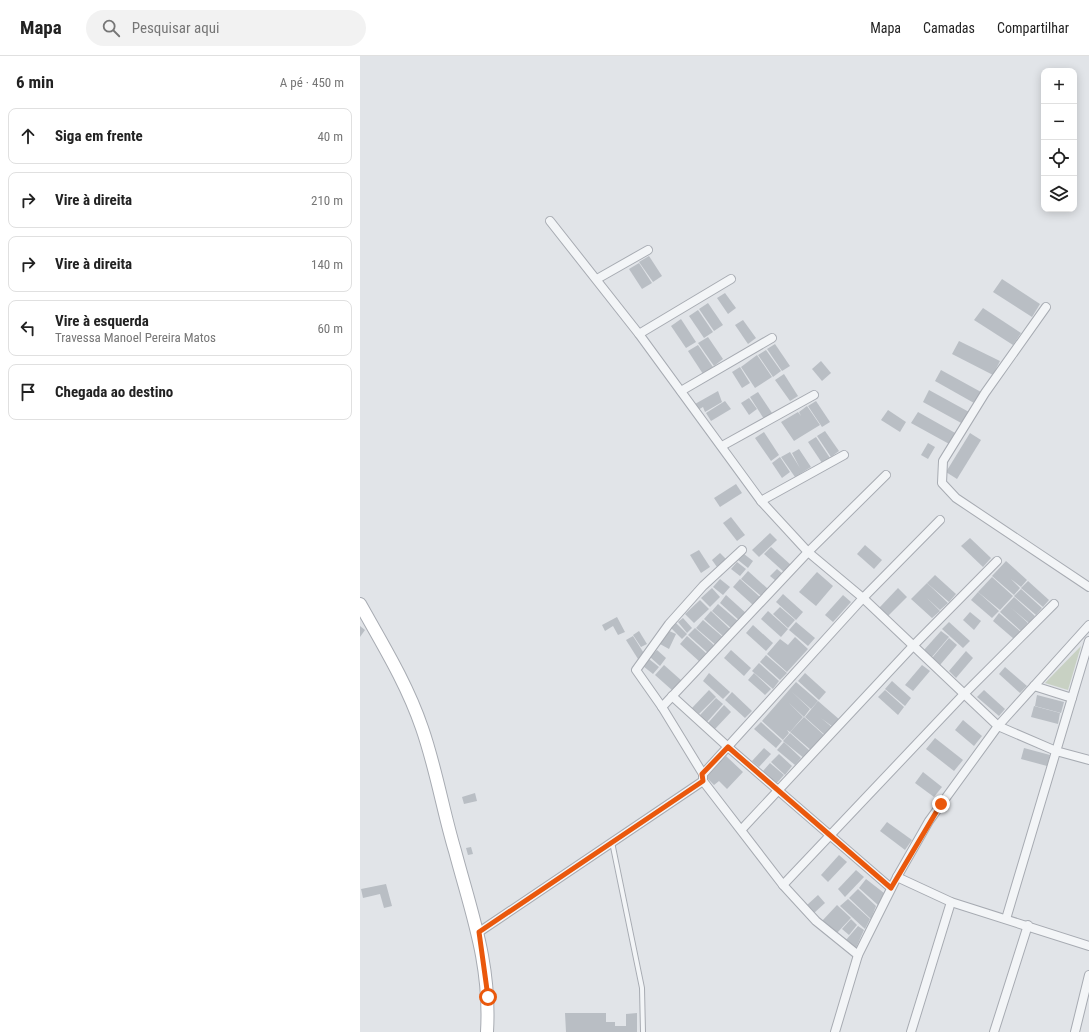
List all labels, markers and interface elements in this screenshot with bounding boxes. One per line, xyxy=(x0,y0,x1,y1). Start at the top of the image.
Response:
search box xyxy=(86,10,366,46)
text: Mapa xyxy=(20,16,62,39)
icon: search xyxy=(100,17,122,39)
text: Pesquisar aqui xyxy=(132,19,219,37)
text: Mapa xyxy=(870,20,901,36)
text: Camadas xyxy=(923,20,975,36)
text: Compartilhar xyxy=(997,20,1069,36)
map controls xyxy=(1041,68,1077,212)
button: + xyxy=(1041,68,1077,104)
text: 6 min xyxy=(16,72,54,92)
text: A pé · 450 m xyxy=(280,75,344,90)
button: − xyxy=(1041,104,1077,140)
icon: ahead xyxy=(17,125,39,147)
text: Siga em frente xyxy=(55,127,143,145)
text: 40 m xyxy=(317,129,343,144)
button: locate xyxy=(1041,140,1077,176)
button: layers xyxy=(1041,176,1077,212)
icon: right xyxy=(17,189,39,211)
text: Vire à direita xyxy=(55,191,132,209)
text: 210 m xyxy=(311,193,343,208)
icon: right xyxy=(17,253,39,275)
text: Vire à direita xyxy=(55,255,132,273)
text: 140 m xyxy=(311,257,343,272)
text: Vire à esquerda xyxy=(55,312,149,330)
icon: left xyxy=(17,317,39,339)
text: 60 m xyxy=(317,321,343,336)
text: Travessa Manoel Pereira Matos xyxy=(55,330,216,345)
icon: arrive xyxy=(17,381,39,403)
text: Chegada ao destino xyxy=(55,383,173,401)
route end xyxy=(932,795,950,813)
route start xyxy=(479,988,497,1006)

